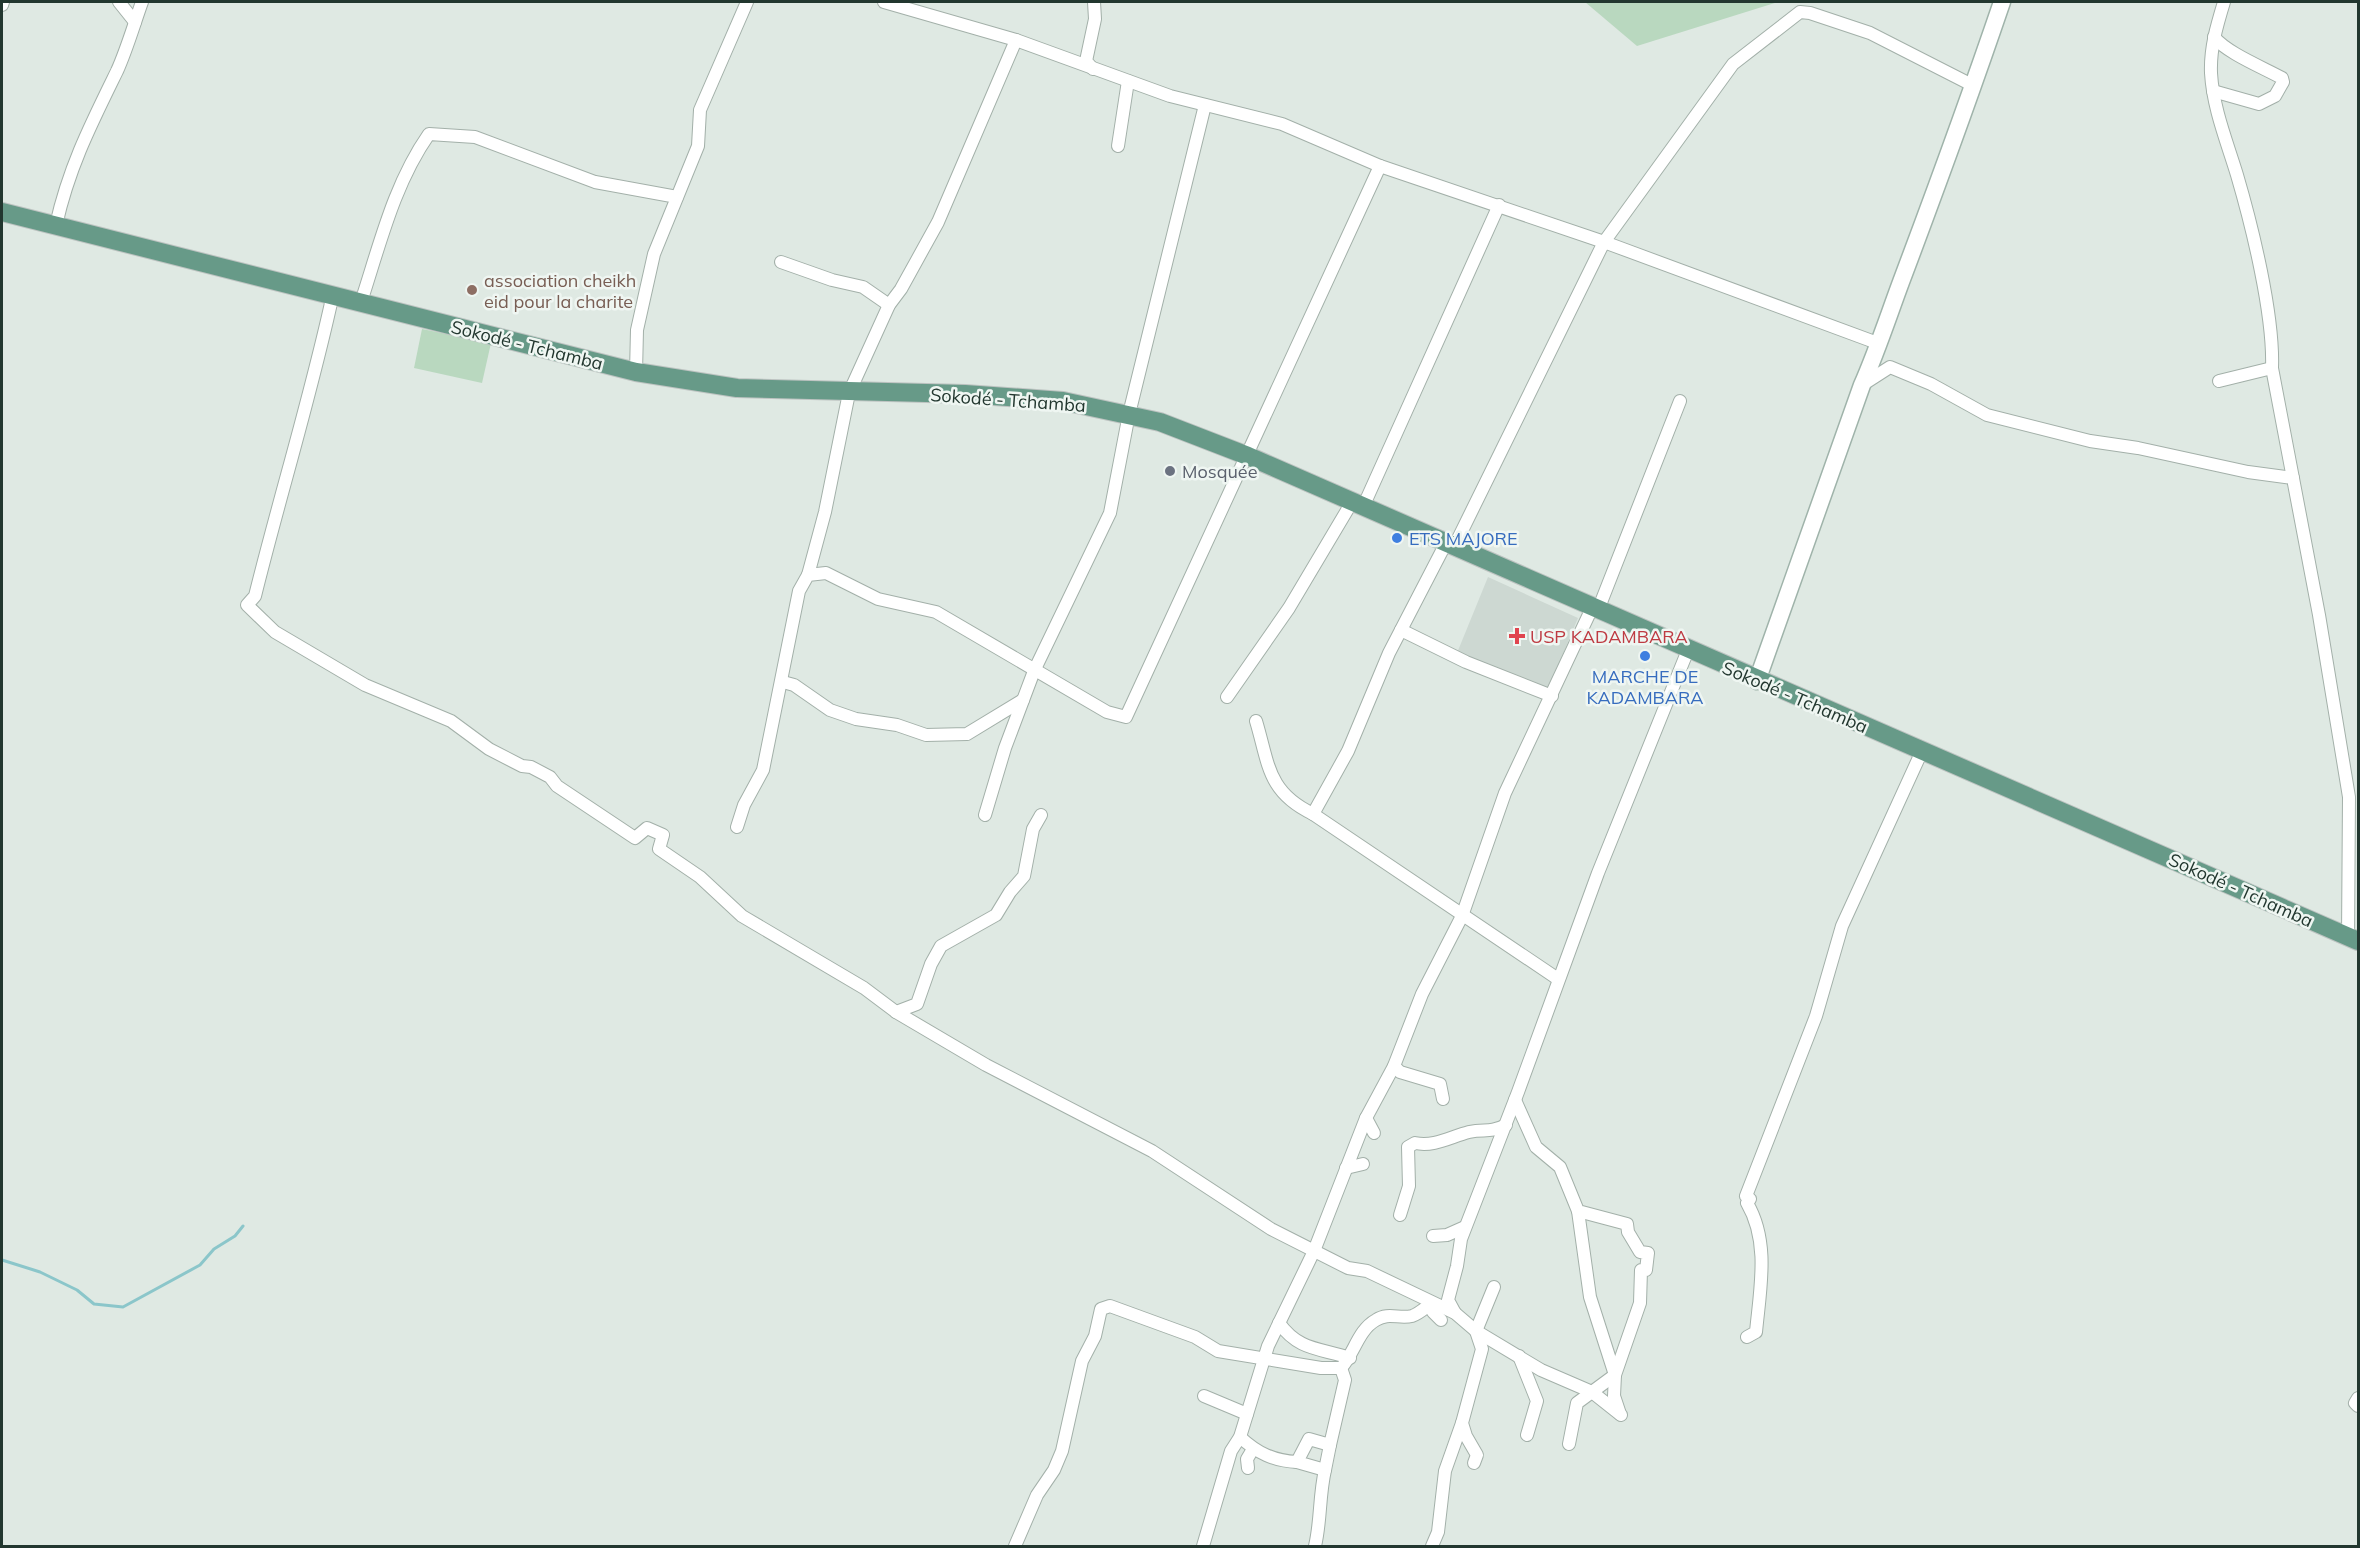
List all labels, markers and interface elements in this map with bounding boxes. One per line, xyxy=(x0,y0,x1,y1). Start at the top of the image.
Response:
place label: association cheikh eid pour la charite xyxy=(484,269,636,313)
marker: association cheikh eid pour la charite xyxy=(465,283,479,297)
street label: Sokodé - Tchamba xyxy=(449,315,605,375)
street label: Sokodé - Tchamba xyxy=(930,383,1086,417)
place label: Mosquée xyxy=(1182,460,1257,483)
marker: Mosquée xyxy=(1163,464,1177,478)
place label: ETS MAJORE xyxy=(1409,527,1518,550)
marker: ETS MAJORE xyxy=(1390,531,1404,545)
place label: USP KADAMBARA xyxy=(1530,625,1688,648)
marker: USP KADAMBARA xyxy=(1508,627,1526,645)
marker: MARCHE DE KADAMBARA xyxy=(1638,649,1652,663)
street label: Sokodé - Tchamba xyxy=(1719,656,1871,738)
place label: MARCHE DE KADAMBARA xyxy=(1587,665,1703,709)
street label: Sokodé - Tchamba xyxy=(2165,848,2317,932)

